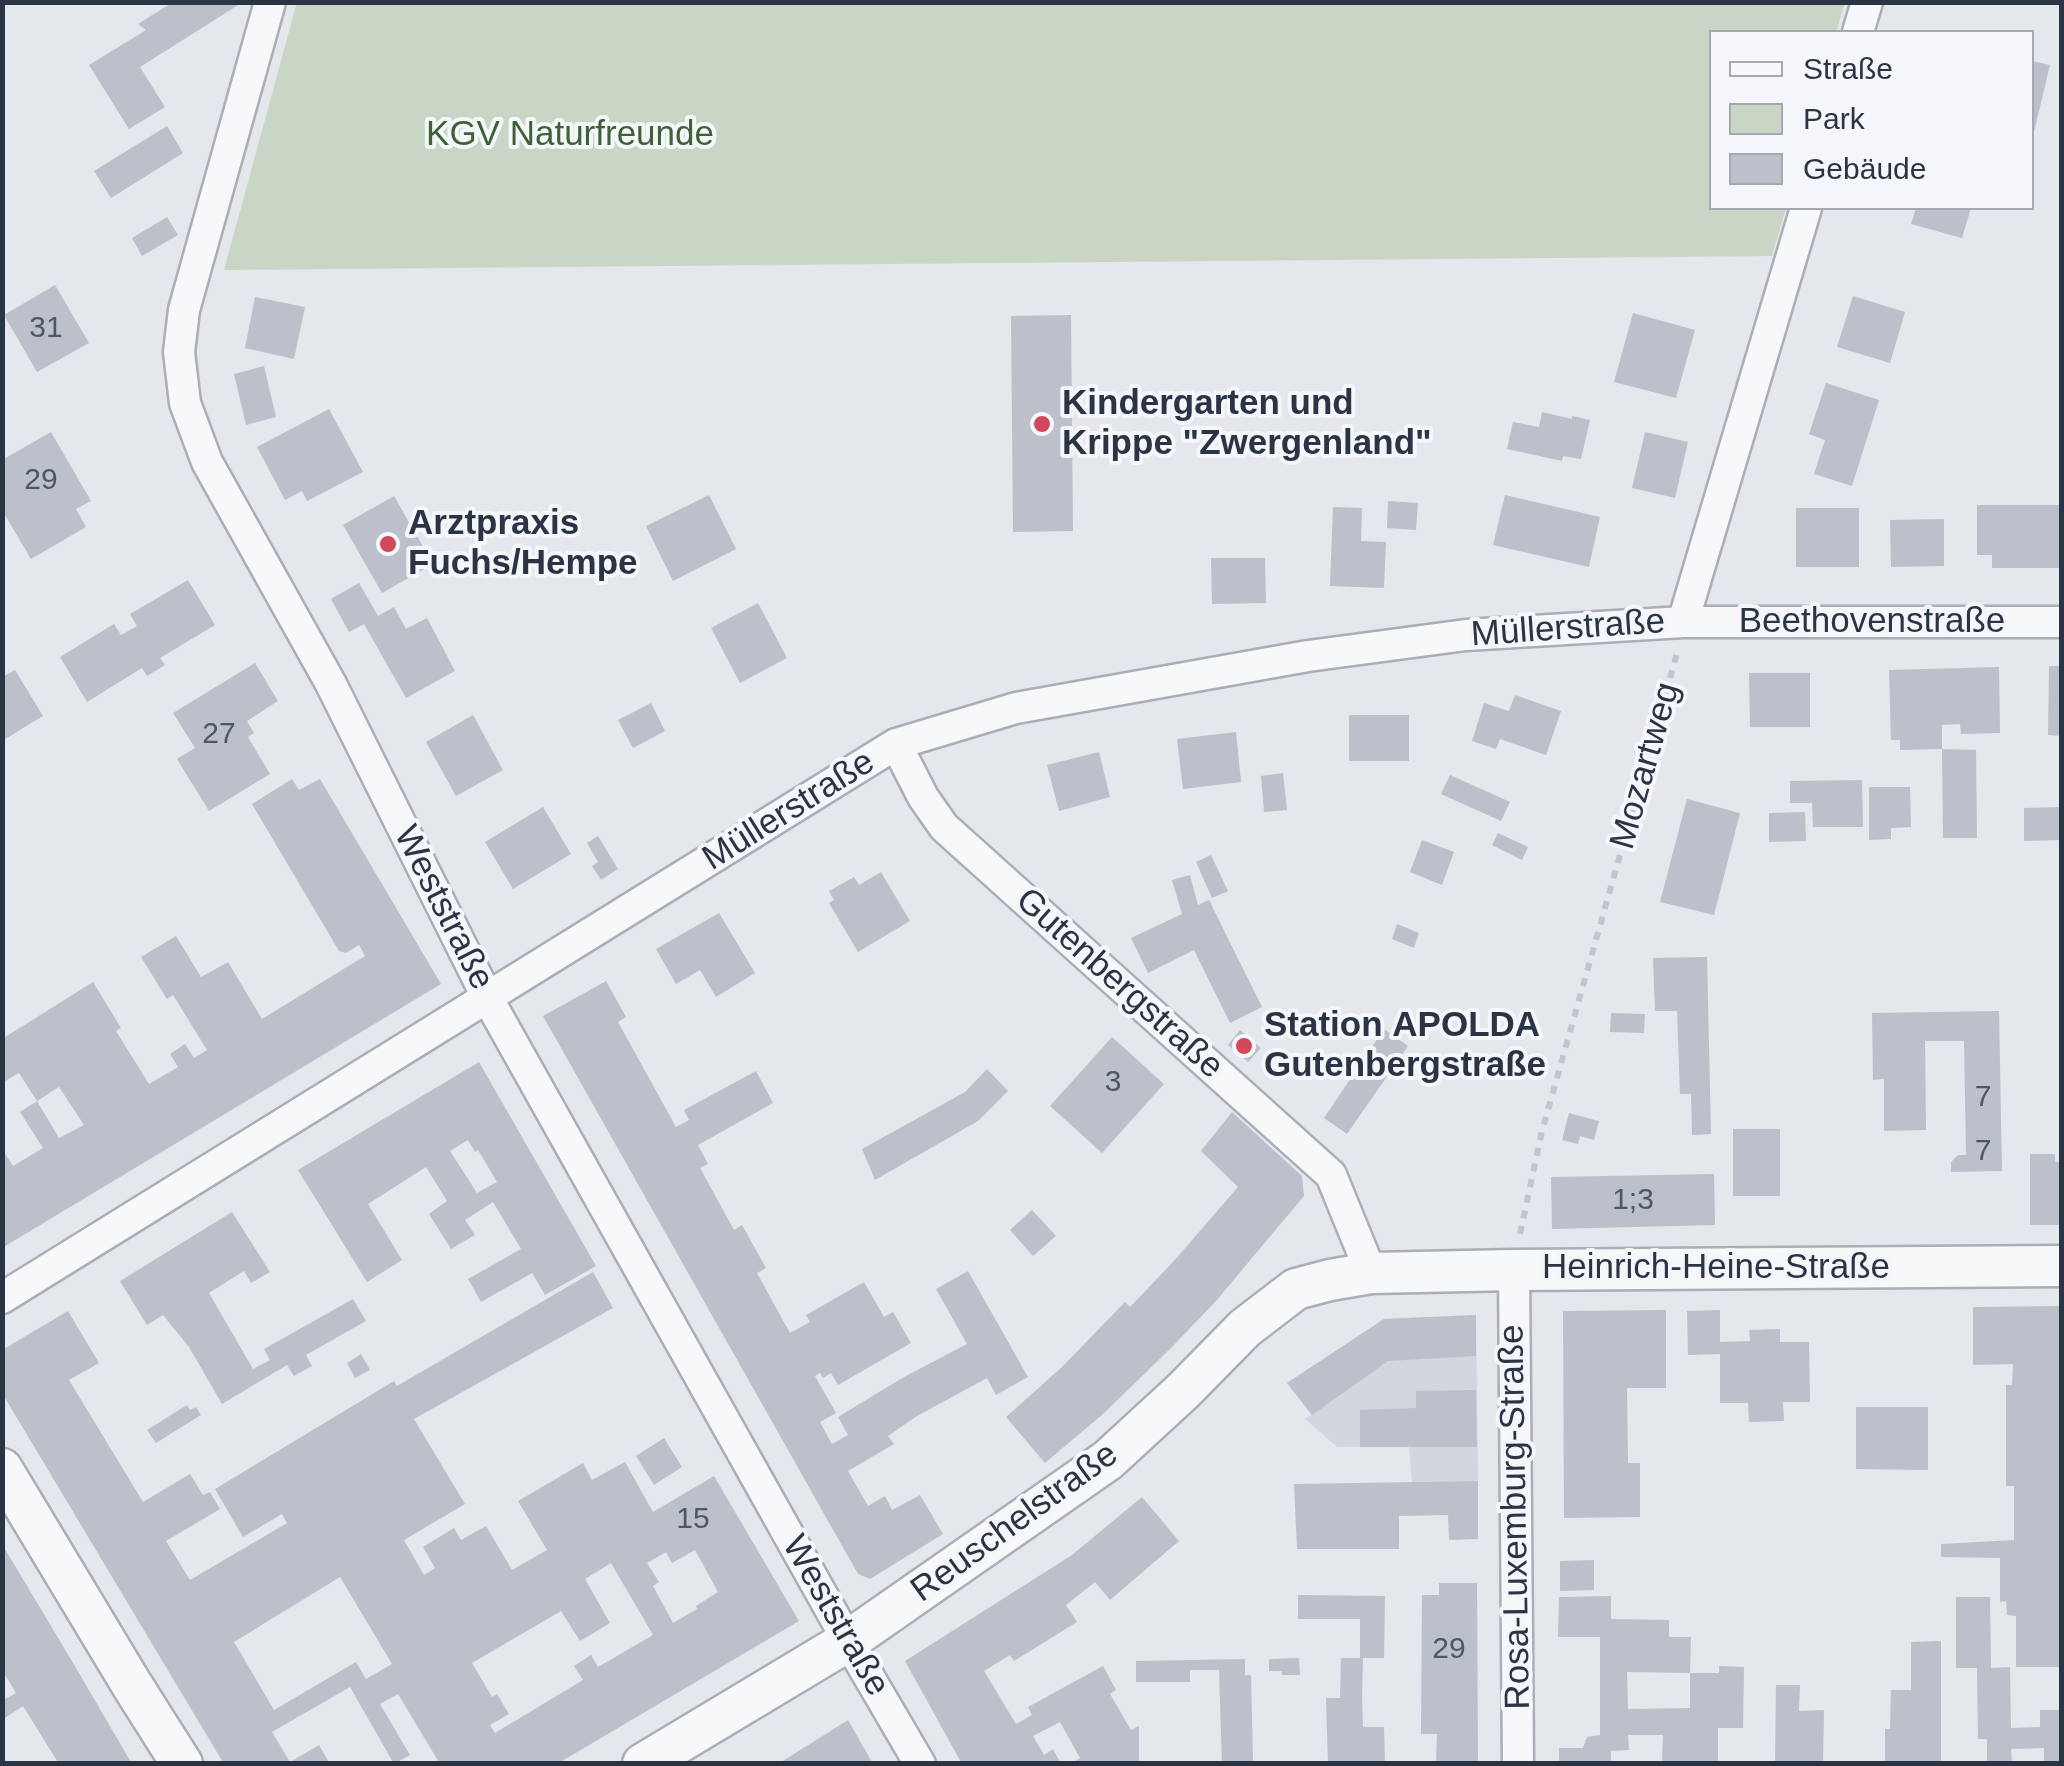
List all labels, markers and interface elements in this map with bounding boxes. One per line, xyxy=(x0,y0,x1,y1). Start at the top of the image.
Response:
legend xyxy=(1709,30,2034,210)
text: Straße xyxy=(1803,52,1893,85)
text: Park xyxy=(1803,102,1865,135)
park label: KGV Naturfreunde xyxy=(426,114,714,156)
text: Gebäude xyxy=(1803,152,1926,185)
house number: 31 xyxy=(29,311,63,347)
place label: Kindergarten und Krippe "Zwergenland" xyxy=(1062,383,1432,465)
marker: Kindergarten und Krippe "Zwergenland" xyxy=(1031,413,1053,435)
house number: 29 xyxy=(24,463,58,499)
place label: Arztpraxis Fuchs/Hempe xyxy=(408,503,637,585)
marker: Arztpraxis Fuchs/Hempe xyxy=(377,533,399,555)
street label: Müllerstraße xyxy=(1470,601,1666,657)
street label: Beethovenstraße xyxy=(1739,601,2005,643)
street label: Mozartweg xyxy=(1602,678,1690,854)
house number: 27 xyxy=(202,717,236,753)
street label: Müllerstraße xyxy=(695,742,883,880)
street label: Weststraße xyxy=(384,819,502,997)
street label: Gutenbergstraße xyxy=(1007,880,1231,1088)
place label: Station APOLDA Gutenbergstraße xyxy=(1264,1005,1546,1087)
marker: Station APOLDA Gutenbergstraße xyxy=(1233,1035,1255,1057)
house number: 3 xyxy=(1105,1065,1121,1101)
house number: 7 xyxy=(1975,1080,1991,1116)
house number: 7 xyxy=(1975,1134,1991,1170)
house number: 1;3 xyxy=(1612,1183,1654,1219)
street label: Heinrich-Heine-Straße xyxy=(1542,1247,1890,1289)
street label: Rosa-Luxemburg-Straße xyxy=(1492,1324,1540,1710)
street label: Reuschelstraße xyxy=(904,1434,1126,1612)
house number: 15 xyxy=(676,1502,710,1538)
street label: Weststraße xyxy=(772,1528,898,1704)
house number: 29 xyxy=(1432,1632,1466,1668)

